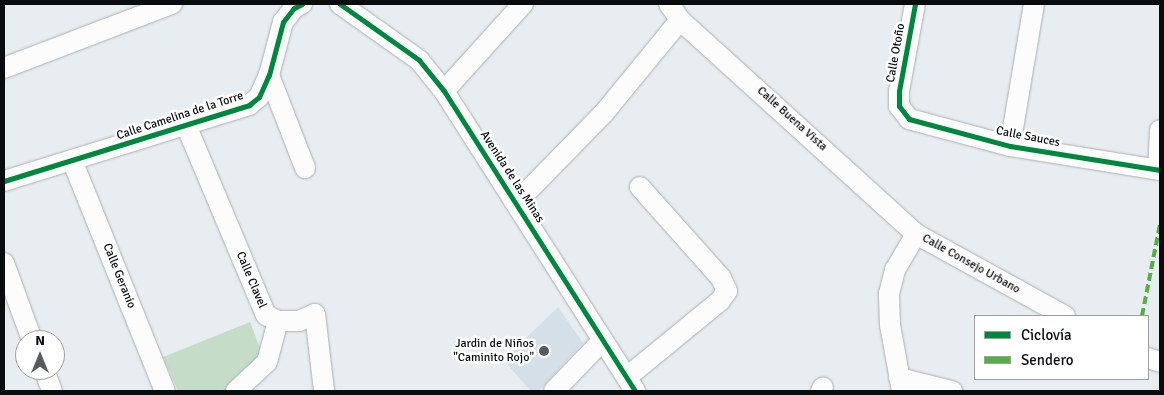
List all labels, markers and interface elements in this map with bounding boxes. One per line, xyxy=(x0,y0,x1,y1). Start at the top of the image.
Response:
street label: Calle Otoño xyxy=(884,22,908,84)
street label: Calle Buena Vista xyxy=(754,84,830,154)
street label: Calle Camelina de la Torre xyxy=(115,89,245,143)
street label: Calle Sauces xyxy=(995,124,1061,150)
street label: Avenida de las Minas xyxy=(477,128,547,226)
street label: Calle Consejo Urbano xyxy=(920,231,1022,297)
street label: Calle Geranio xyxy=(99,241,139,311)
street label: Calle Clavel xyxy=(233,249,269,311)
legend xyxy=(974,315,1149,380)
text: Ciclovía xyxy=(1021,326,1072,344)
north arrow xyxy=(15,330,65,380)
text: N xyxy=(35,332,45,349)
place label: Jardin de Niños "Caminito Rojo" xyxy=(453,337,534,365)
marker: Jardin de Niños "Caminito Rojo" xyxy=(538,345,550,357)
text: Sendero xyxy=(1021,351,1074,369)

